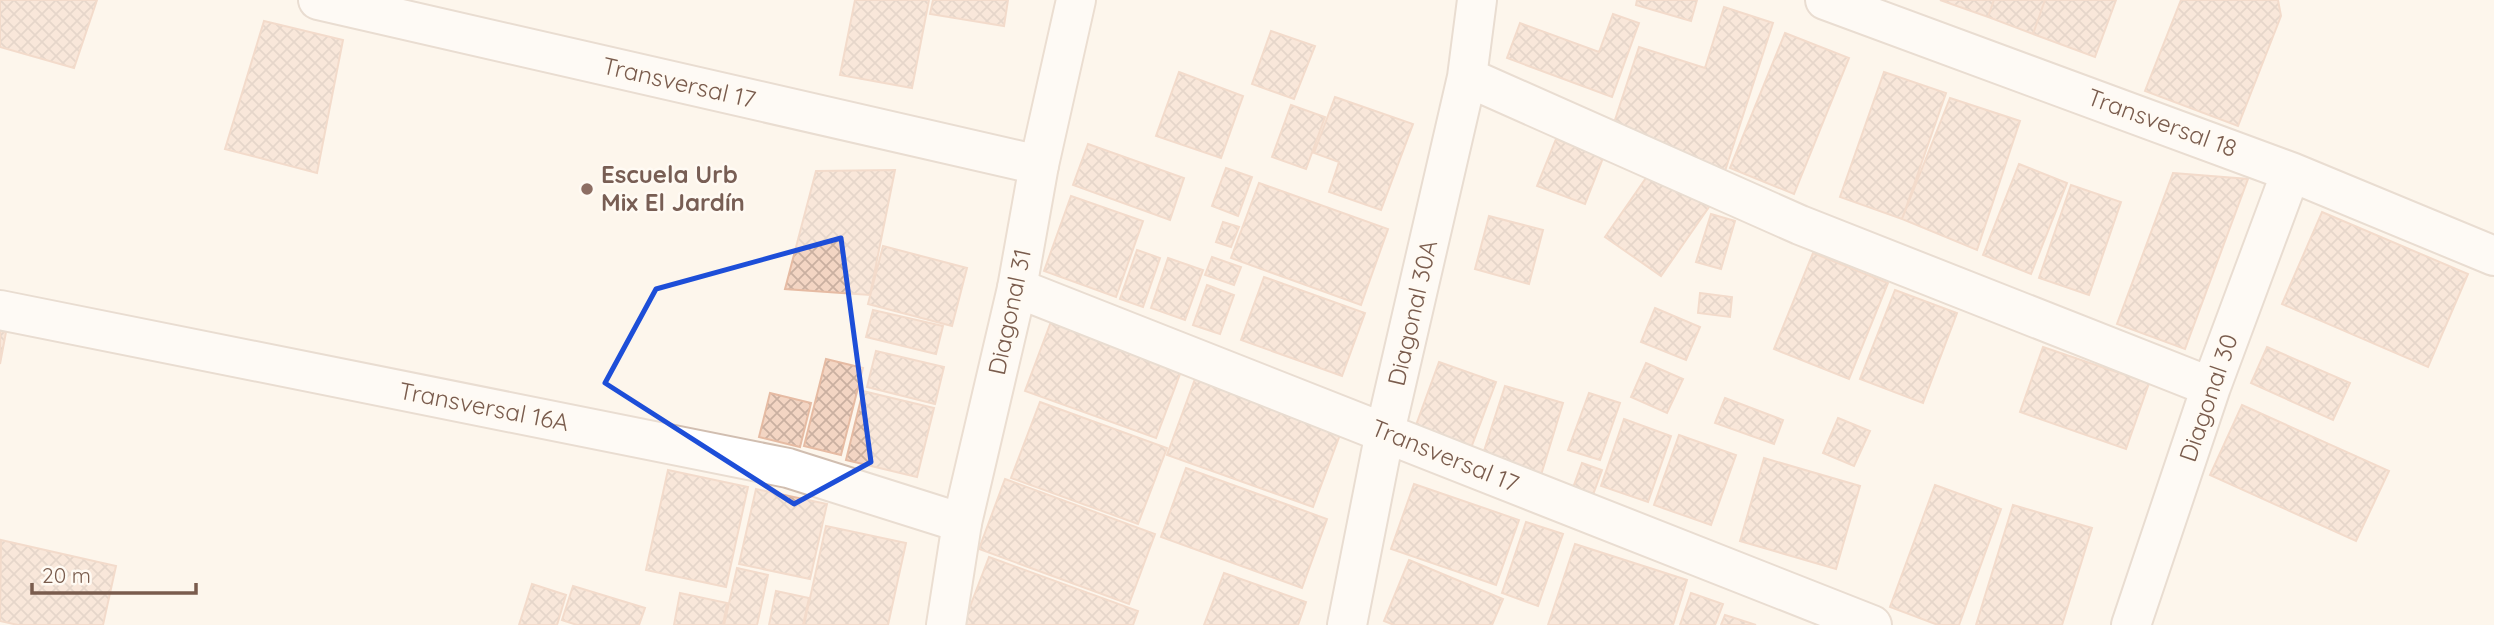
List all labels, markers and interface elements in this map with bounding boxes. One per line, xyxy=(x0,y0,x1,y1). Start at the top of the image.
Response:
street label: Transversal 17 xyxy=(600,50,759,114)
street label: Transversal 18 xyxy=(2083,81,2241,163)
place label: Escuela Urb Mix El Jardín xyxy=(601,159,745,217)
marker: Escuela Urb Mix El Jardín xyxy=(579,181,595,197)
street label: Diagonal 30A xyxy=(1381,237,1443,389)
street label: Diagonal 31 xyxy=(981,246,1037,377)
street label: Diagonal 30 xyxy=(2172,330,2244,466)
street label: Transversal 16A xyxy=(397,375,572,437)
street label: Transversal 17 xyxy=(1367,412,1523,498)
scale bar xyxy=(32,552,196,596)
text: 20 m xyxy=(42,562,91,588)

